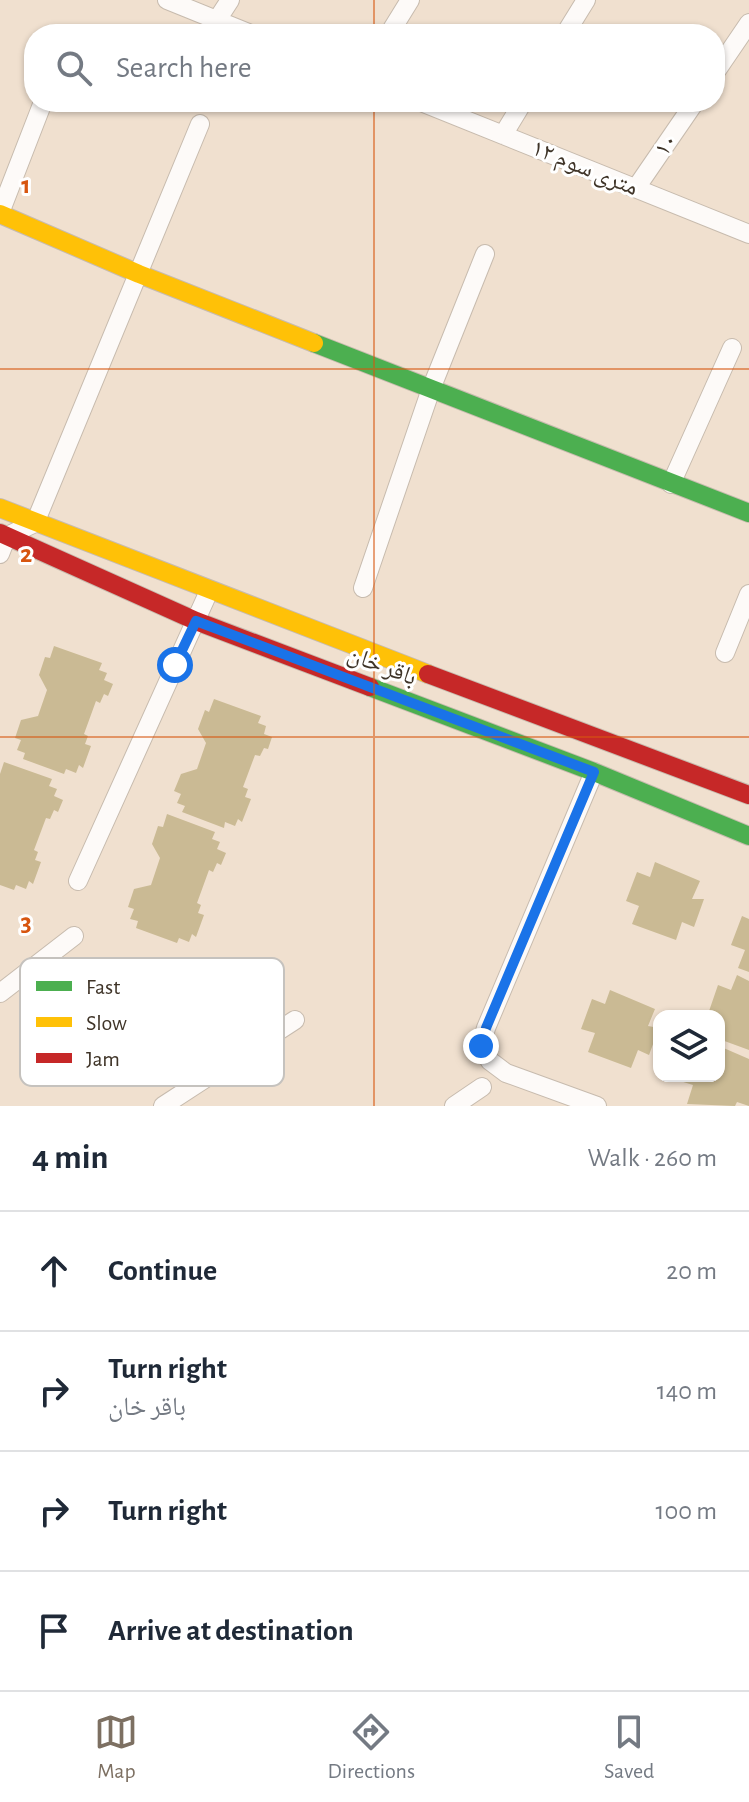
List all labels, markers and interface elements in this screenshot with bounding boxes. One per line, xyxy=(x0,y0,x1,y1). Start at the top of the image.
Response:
search box xyxy=(24,24,725,112)
icon: search xyxy=(52,46,96,90)
text: Search here xyxy=(116,53,252,83)
street label: ۱۰ xyxy=(650,129,682,161)
street label: ۱۲ متری سوم xyxy=(527,136,642,203)
text: 1 xyxy=(21,172,31,198)
text: 2 xyxy=(20,541,32,567)
street label: باقر خان xyxy=(344,642,420,691)
route start xyxy=(157,647,193,683)
text: 3 xyxy=(20,910,32,936)
legend xyxy=(20,958,284,1086)
text: Fast xyxy=(86,976,120,998)
map controls xyxy=(653,1010,725,1082)
button: layers xyxy=(653,1010,725,1082)
text: Slow xyxy=(86,1012,127,1034)
route end xyxy=(463,1028,499,1064)
text: Jam xyxy=(86,1048,120,1070)
text: 4 min xyxy=(32,1141,109,1175)
text: Walk · 260 m xyxy=(587,1145,717,1171)
icon: ahead xyxy=(32,1249,76,1293)
text: Continue xyxy=(108,1256,217,1286)
text: 20 m xyxy=(666,1258,717,1284)
text: Turn right xyxy=(108,1354,227,1384)
icon: right xyxy=(32,1369,76,1413)
text: 140 m xyxy=(657,1378,717,1404)
text: باقر خان xyxy=(108,1394,186,1420)
icon: right xyxy=(32,1489,76,1533)
text: Turn right xyxy=(108,1496,227,1526)
text: 100 m xyxy=(656,1498,717,1524)
icon: arrive xyxy=(32,1609,76,1653)
text: Arrive at destination xyxy=(108,1616,354,1646)
tab: Map xyxy=(94,1710,138,1784)
tab: Directions xyxy=(327,1710,415,1784)
tab: Saved xyxy=(604,1710,654,1784)

